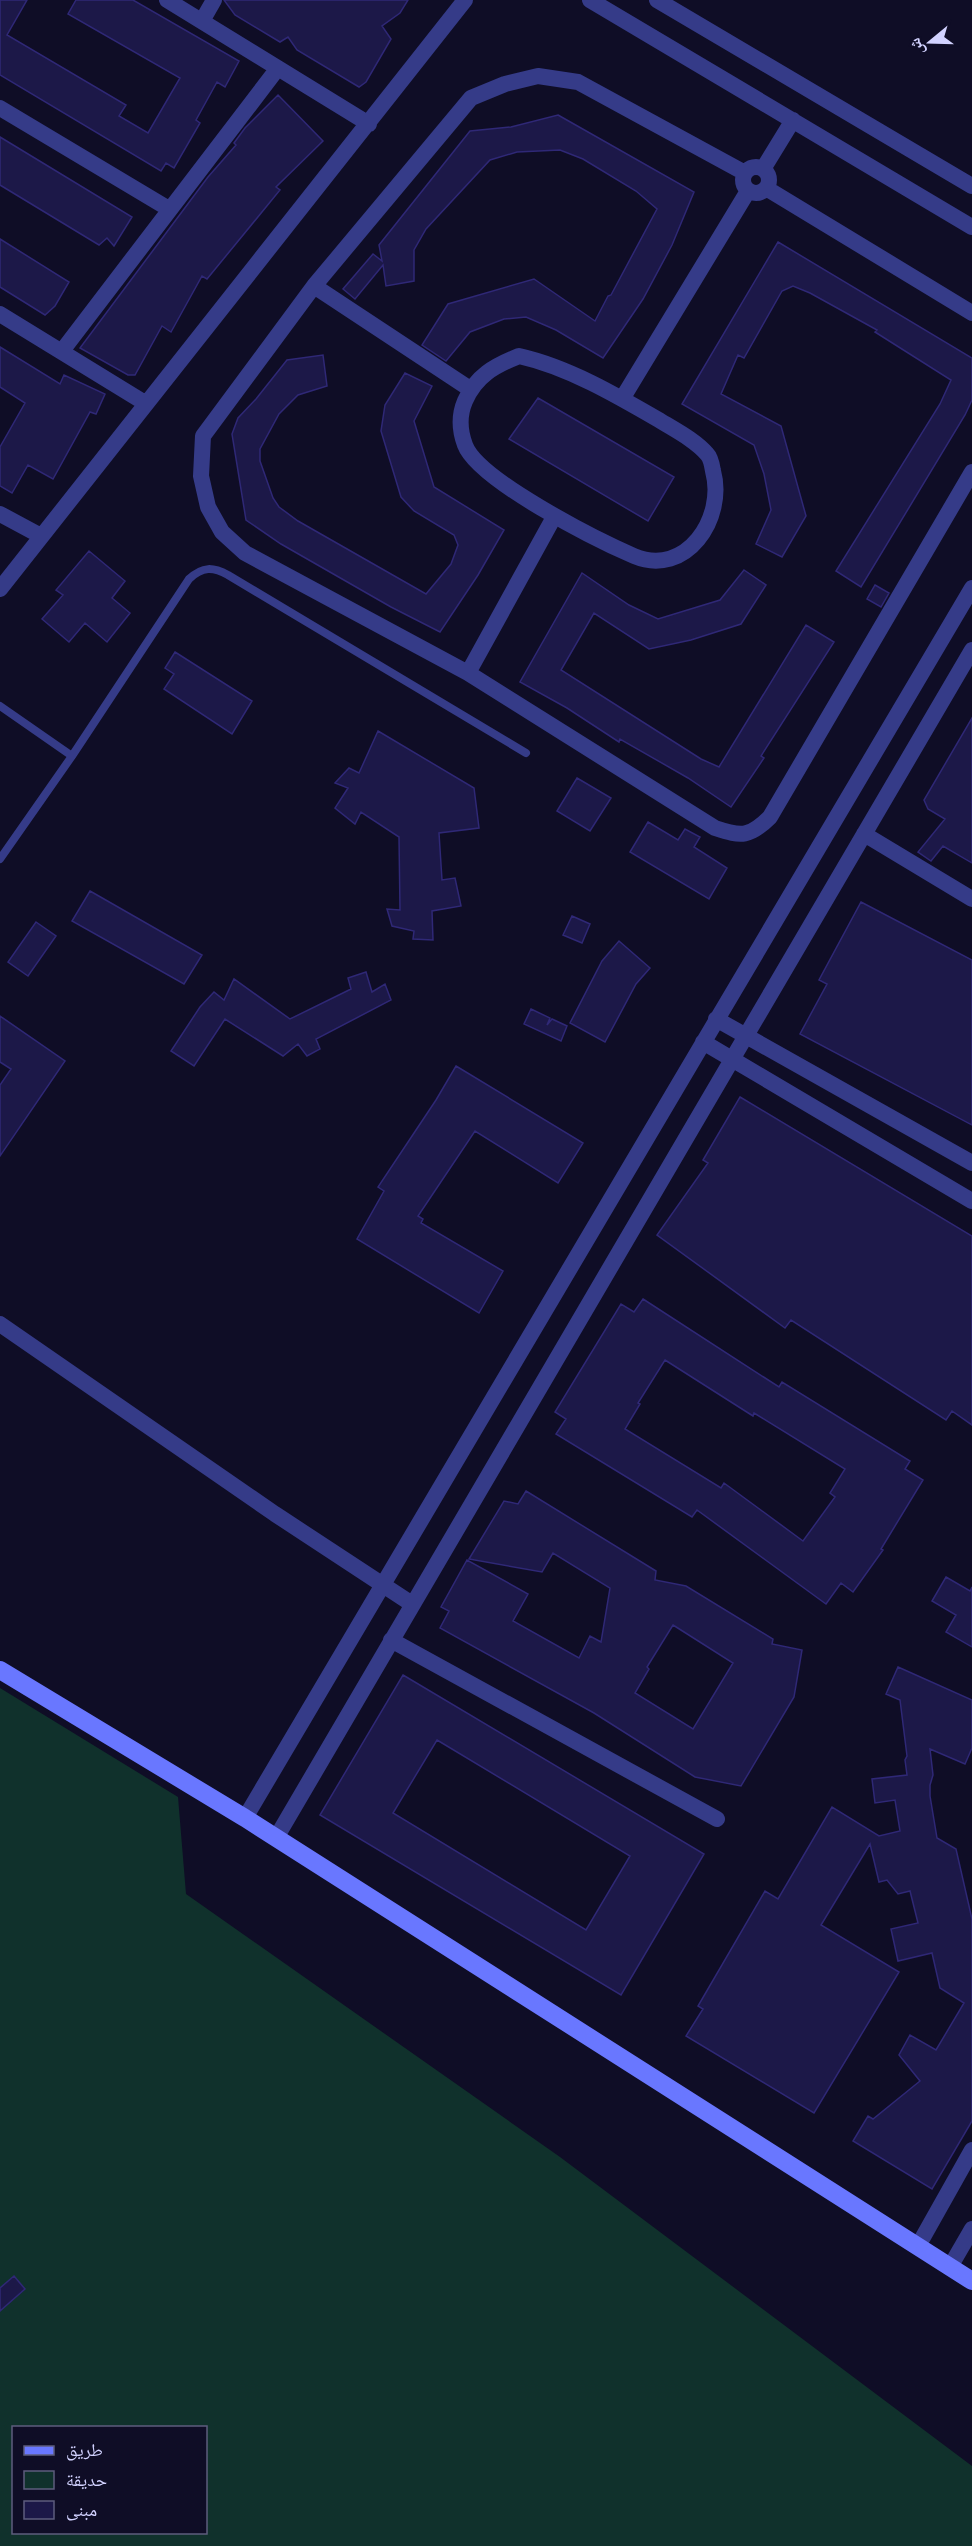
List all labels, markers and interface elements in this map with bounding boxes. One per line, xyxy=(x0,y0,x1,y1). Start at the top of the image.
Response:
north arrow xyxy=(900,12,960,72)
text: ش xyxy=(905,35,930,58)
legend xyxy=(12,2426,207,2534)
text: طريق xyxy=(66,2440,103,2463)
text: حديقة xyxy=(66,2470,107,2493)
text: مبنى xyxy=(66,2500,97,2523)

